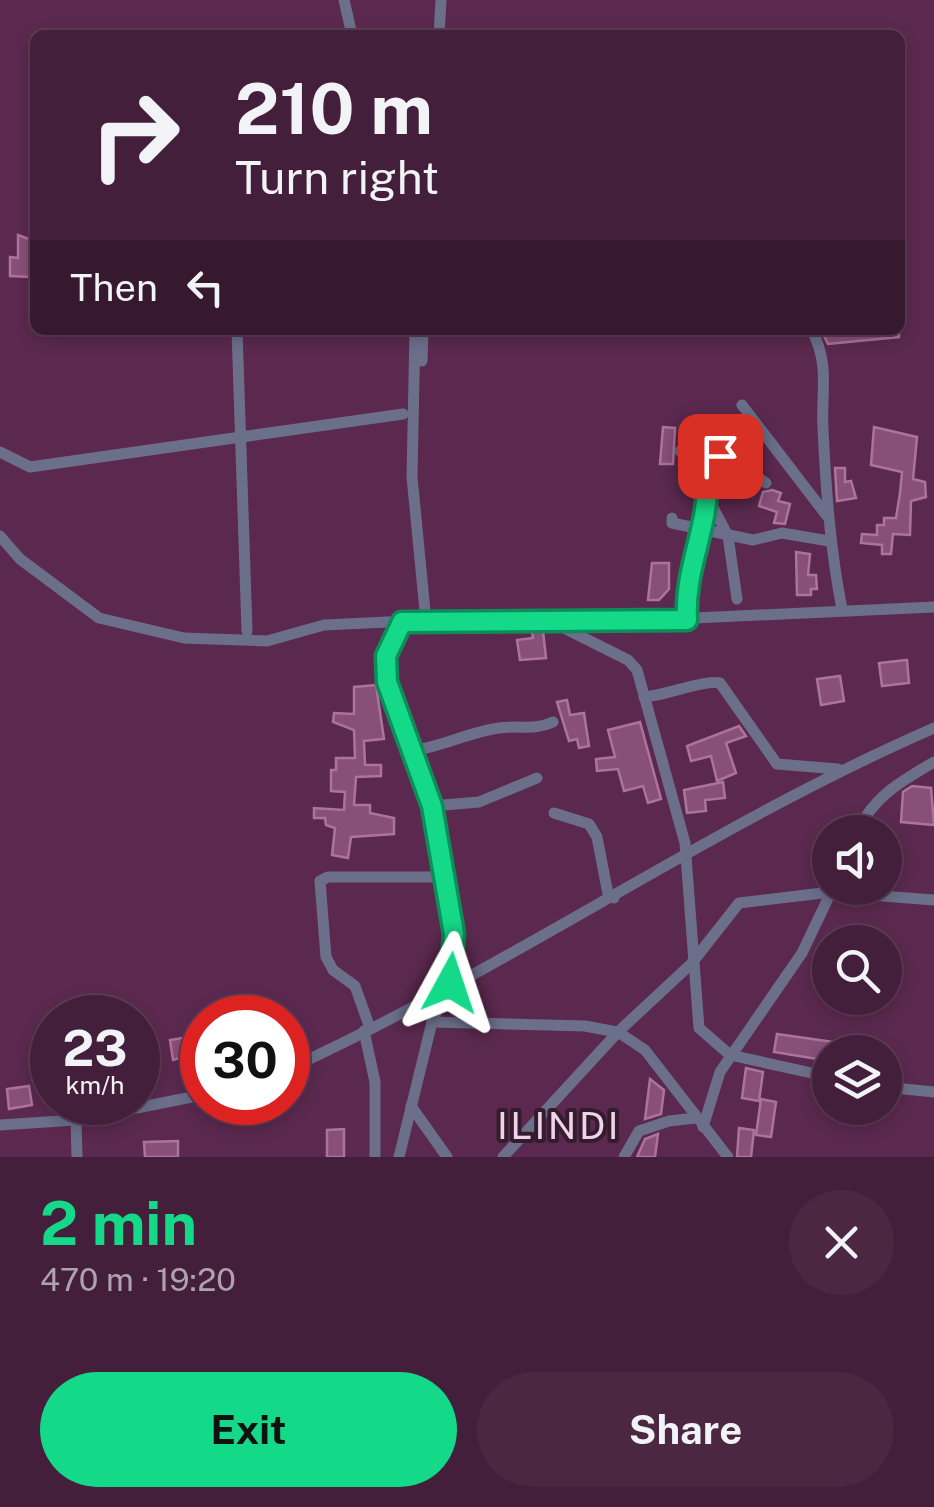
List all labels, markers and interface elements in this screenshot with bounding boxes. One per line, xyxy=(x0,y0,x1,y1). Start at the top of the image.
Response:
text: 210 m xyxy=(235,67,433,150)
icon: right xyxy=(70,70,200,200)
text: Turn right xyxy=(235,151,439,204)
icon: left xyxy=(178,260,233,315)
text: Then xyxy=(70,265,158,310)
pin xyxy=(678,414,763,499)
icon: arrive xyxy=(693,429,748,484)
map controls xyxy=(812,815,902,1125)
button: sound xyxy=(812,815,902,905)
button: search xyxy=(812,925,902,1015)
position arrow xyxy=(398,931,502,1035)
speed limit sign: 30 xyxy=(180,995,310,1125)
text: 23 xyxy=(62,1018,128,1077)
button: layers xyxy=(812,1035,902,1125)
text: km/h xyxy=(66,1070,124,1100)
district label: ILINDI xyxy=(497,1103,621,1148)
text: 2 min xyxy=(40,1188,197,1259)
button: close xyxy=(789,1190,894,1295)
text: 470 m · 19:20 xyxy=(40,1261,236,1298)
button: Exit xyxy=(40,1372,457,1487)
button: Share xyxy=(477,1372,894,1487)

